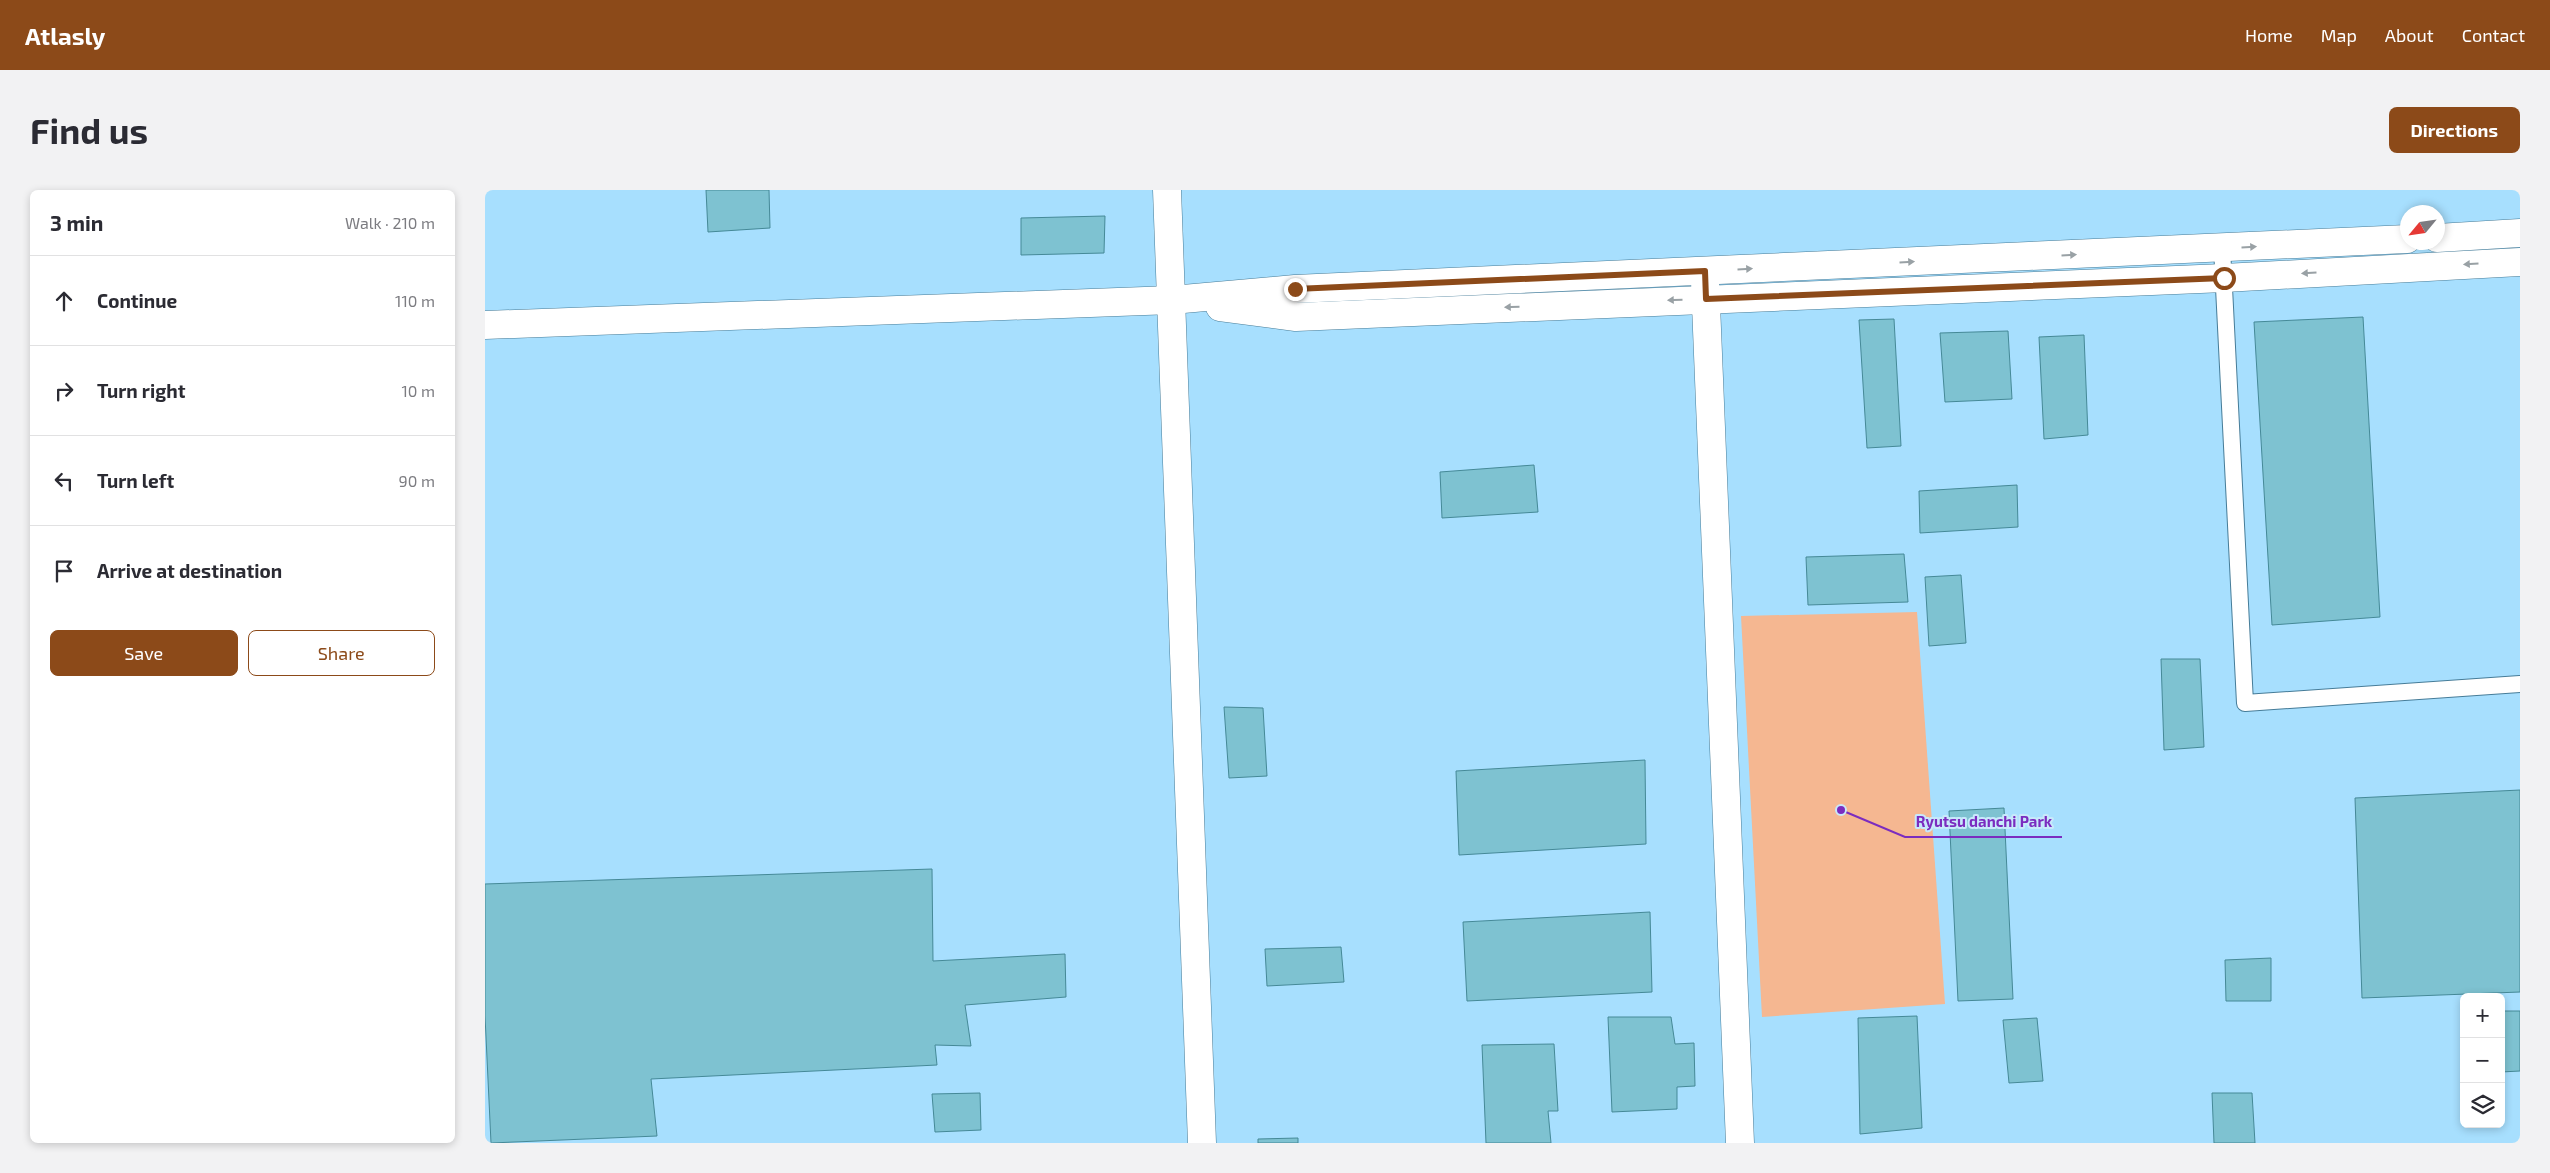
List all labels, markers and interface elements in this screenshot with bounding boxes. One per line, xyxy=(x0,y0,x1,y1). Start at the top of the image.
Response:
text: Atlasly xyxy=(25,21,105,50)
text: Home xyxy=(2245,24,2293,46)
text: Map xyxy=(2321,24,2357,46)
text: About xyxy=(2385,24,2434,46)
text: Contact xyxy=(2462,24,2525,46)
button: Directions xyxy=(2389,107,2520,153)
text: Find us xyxy=(30,109,148,151)
north arrow xyxy=(2400,205,2445,250)
text: 3 min xyxy=(50,210,103,235)
text: Walk · 210 m xyxy=(345,213,435,232)
one-way arrow xyxy=(2241,243,2257,251)
one-way arrow xyxy=(2062,251,2078,259)
one-way arrow xyxy=(1899,258,1915,266)
one-way arrow xyxy=(2463,261,2479,269)
one-way arrow xyxy=(1737,265,1753,273)
route start xyxy=(2213,267,2236,290)
one-way arrow xyxy=(2301,270,2317,278)
route end xyxy=(1284,278,1307,301)
icon: ahead xyxy=(50,287,78,315)
text: Continue xyxy=(97,289,177,312)
text: 110 m xyxy=(395,291,435,310)
one-way arrow xyxy=(1666,297,1682,305)
one-way arrow xyxy=(1504,304,1520,312)
icon: right xyxy=(50,377,78,405)
text: Turn right xyxy=(97,379,185,402)
text: 10 m xyxy=(401,381,435,400)
icon: left xyxy=(50,467,78,495)
text: Turn left xyxy=(97,469,174,492)
text: 90 m xyxy=(399,471,435,490)
icon: arrive xyxy=(50,557,78,585)
text: Arrive at destination xyxy=(97,559,282,582)
button: Save xyxy=(50,630,238,676)
button: Share xyxy=(248,630,435,676)
callout: Ryutsu danchi Park xyxy=(1905,807,2062,837)
text: Ryutsu danchi Park xyxy=(1916,812,2053,831)
map controls xyxy=(2460,993,2505,1128)
button: + xyxy=(2460,993,2505,1038)
button: − xyxy=(2460,1038,2505,1083)
button: layers xyxy=(2460,1083,2505,1128)

